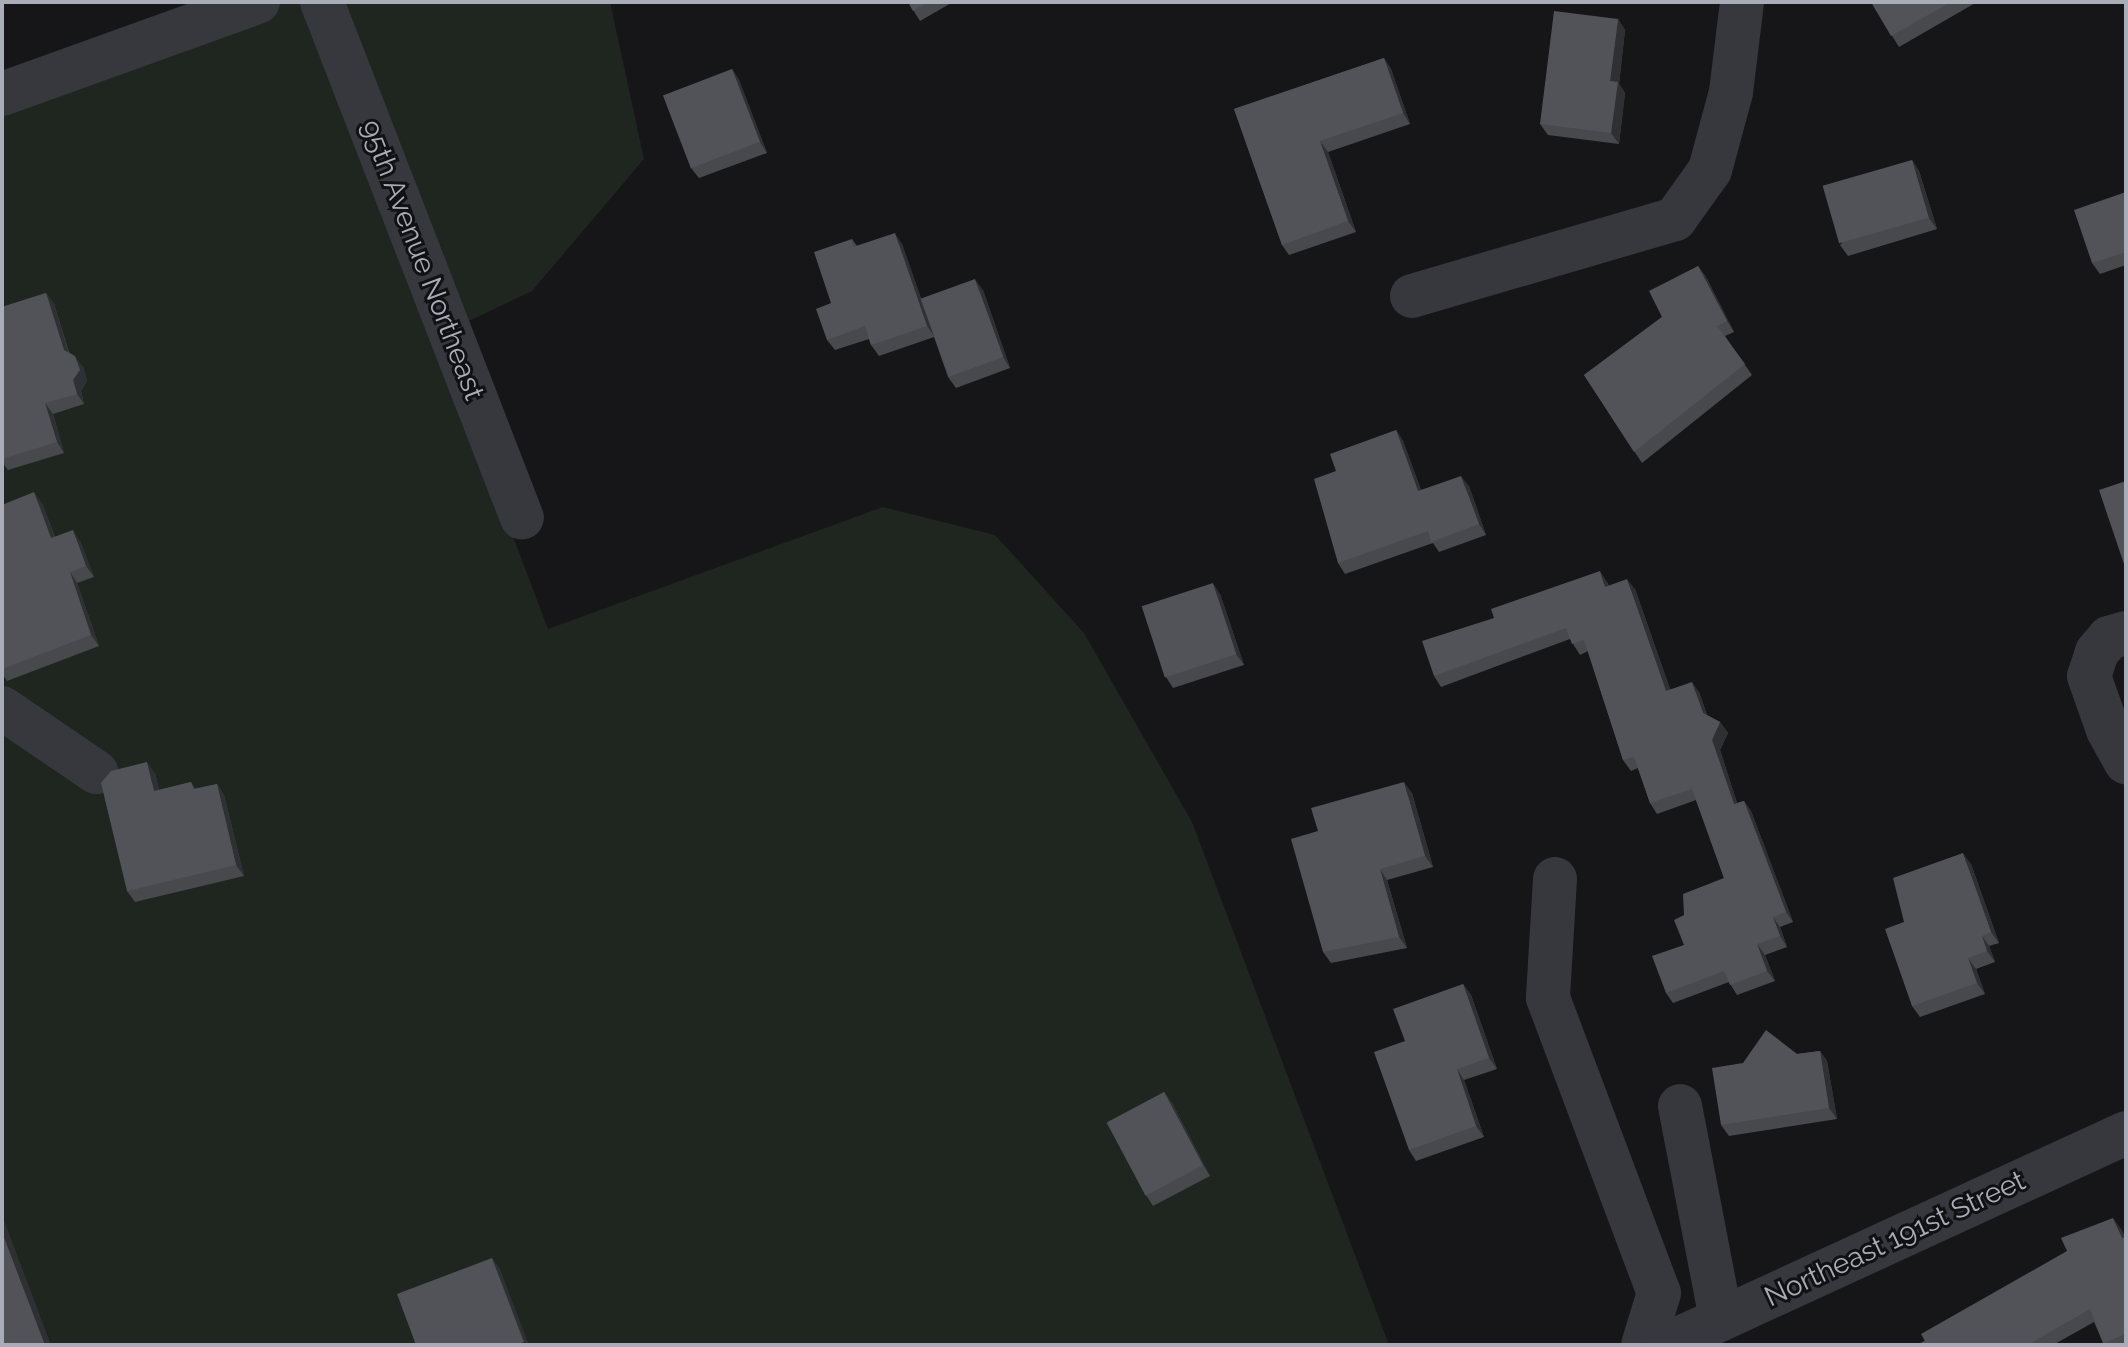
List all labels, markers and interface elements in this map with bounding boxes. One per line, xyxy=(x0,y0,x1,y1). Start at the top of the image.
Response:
street label: 95th Avenue Northeast xyxy=(353,115,491,405)
street label: Northeast 191st Street xyxy=(1759,1164,2031,1314)

